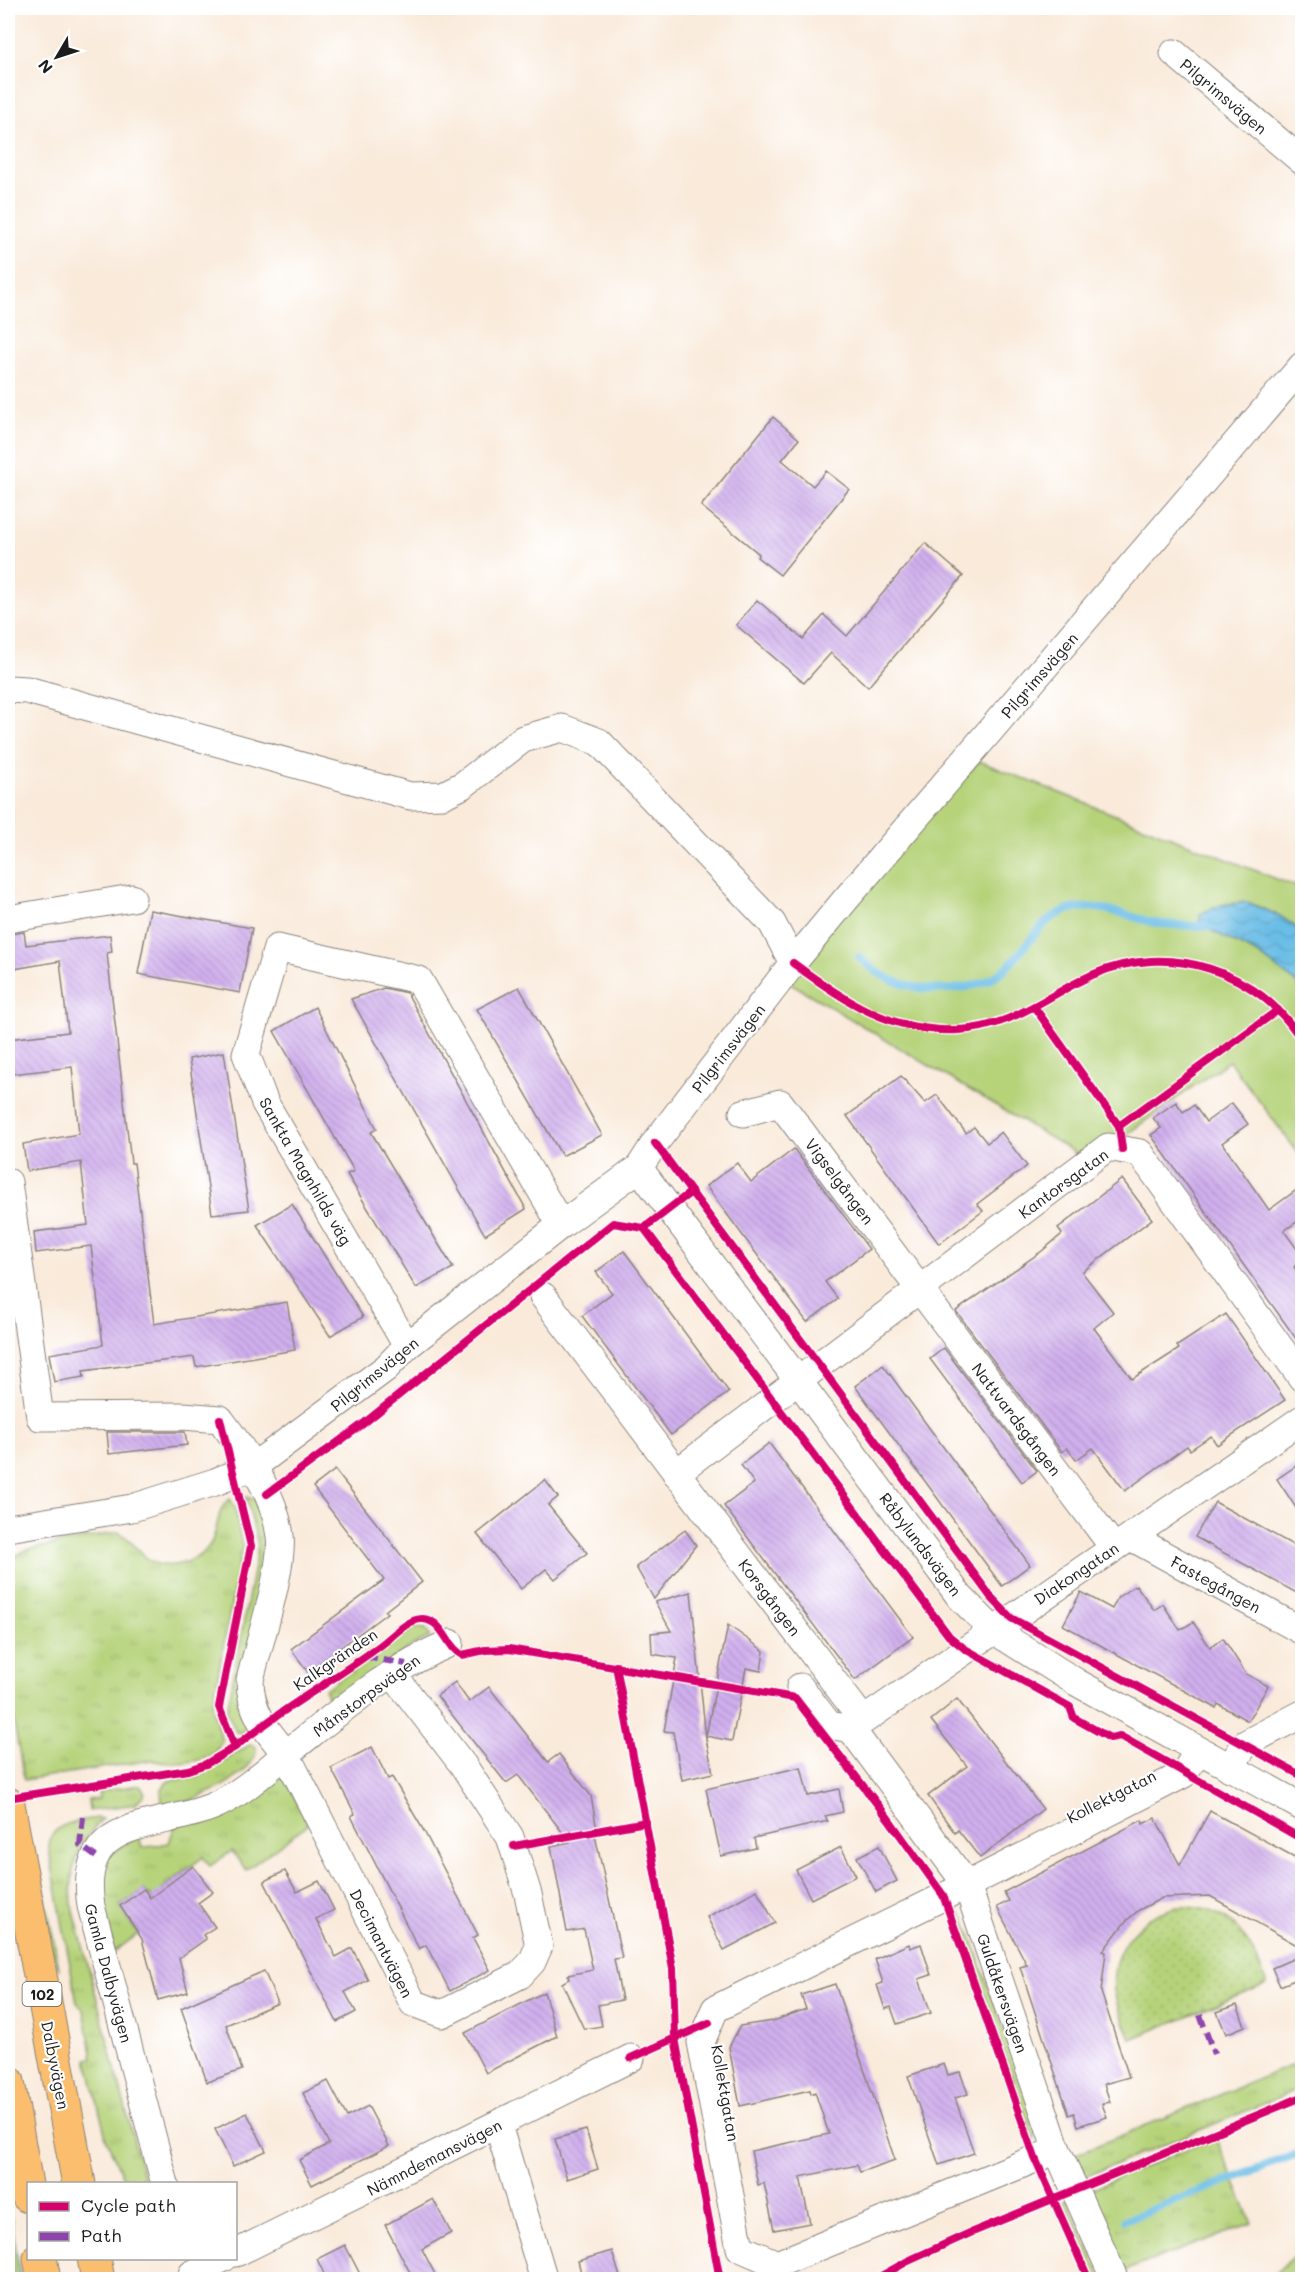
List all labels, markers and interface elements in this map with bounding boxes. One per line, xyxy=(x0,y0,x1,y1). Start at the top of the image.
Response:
north arrow xyxy=(27,27,87,87)
street label: Pilgrimsvägen xyxy=(1176,53,1272,139)
text: N xyxy=(33,55,57,78)
street label: Pilgrimsvägen xyxy=(996,628,1082,722)
street label: Pilgrimsvägen xyxy=(687,999,769,1097)
street label: Sankta Magnhilds väg xyxy=(255,1093,357,1249)
street label: Vigselgången xyxy=(801,1134,879,1228)
street label: Kantorsgatan xyxy=(1014,1143,1112,1223)
street label: Pilgrimsvägen xyxy=(326,1332,422,1416)
street label: Nattvardsgången xyxy=(968,1358,1066,1480)
street label: Råbylundsvägen xyxy=(875,1488,967,1600)
street label: Diakongatan xyxy=(1030,1537,1122,1609)
street label: Fastegången xyxy=(1167,1551,1265,1617)
street label: Korsgången xyxy=(734,1554,806,1640)
street label: Kalkgränden xyxy=(289,1623,381,1695)
street label: Månstorpsvägen xyxy=(308,1649,424,1741)
street label: Kollektgatan xyxy=(1063,1764,1159,1828)
street label: Decimantvägen xyxy=(345,1885,419,2001)
street label: Gamla Dalbyvägen xyxy=(80,1901,138,2045)
street label: Guldåkersvägen xyxy=(973,1931,1033,2055)
road number: 102 xyxy=(22,1982,62,2006)
street label: Dalbyvägen xyxy=(37,2019,75,2111)
street label: Kollektgatan xyxy=(707,2043,745,2143)
street label: Nämndemansvägen xyxy=(363,2114,505,2200)
legend xyxy=(27,2182,237,2260)
text: Cycle path xyxy=(81,2193,176,2217)
text: Path xyxy=(81,2223,121,2247)

